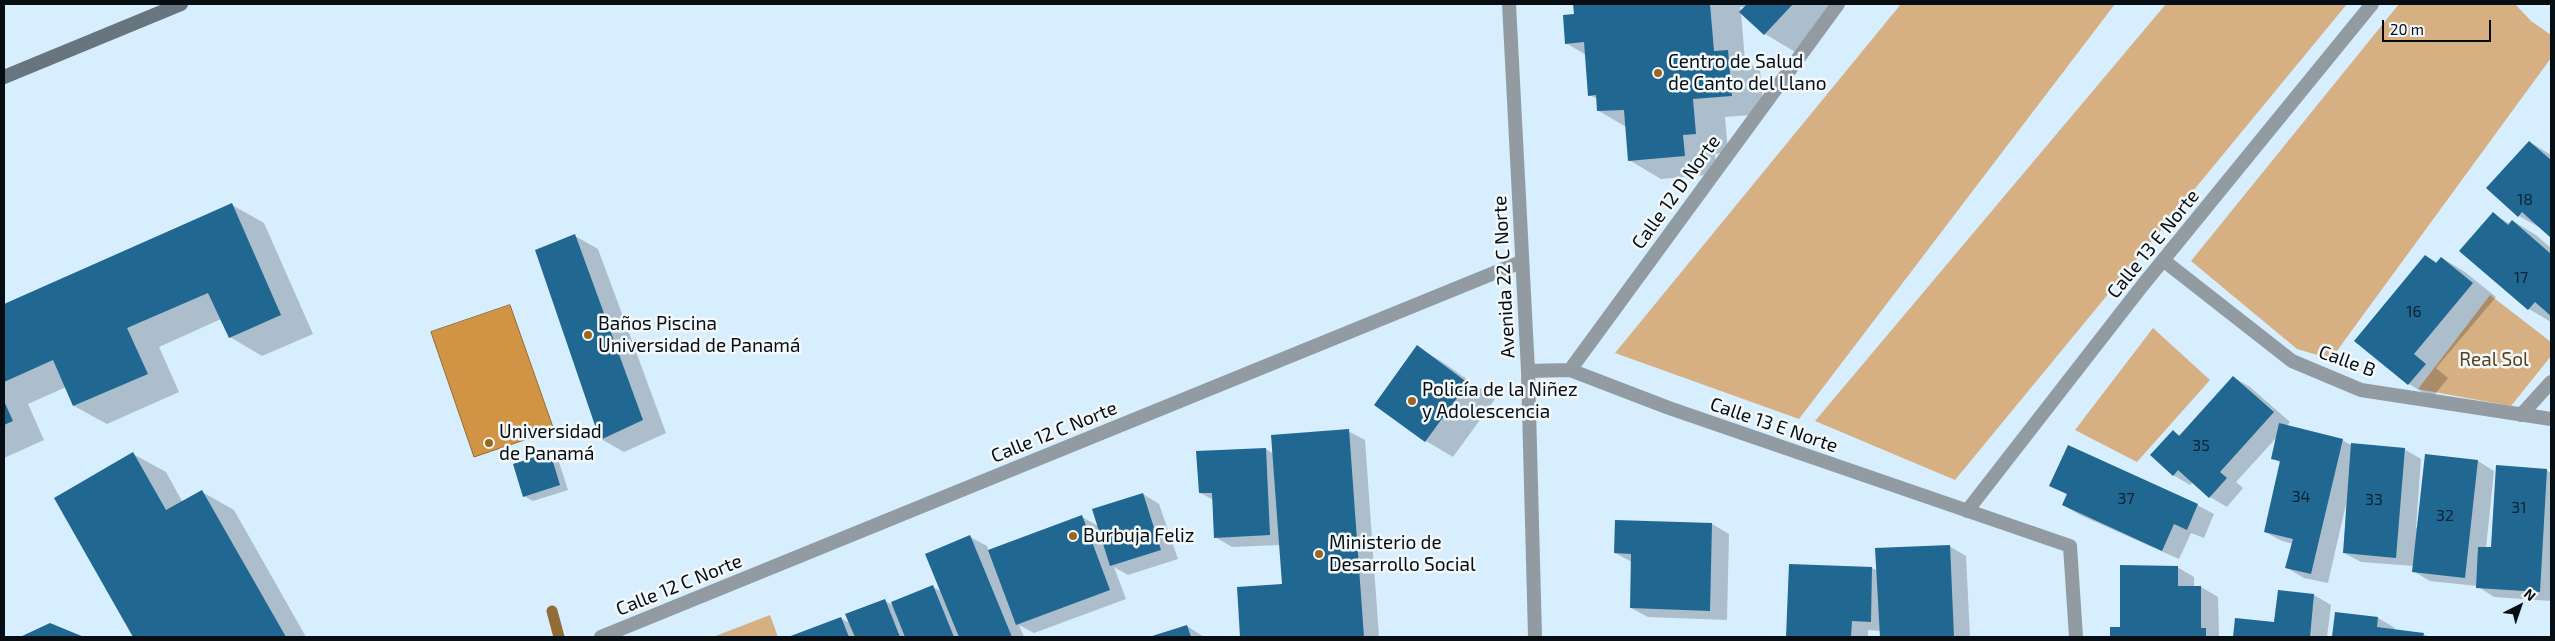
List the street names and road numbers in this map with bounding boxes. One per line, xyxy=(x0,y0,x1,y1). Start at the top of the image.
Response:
street label: Calle 12 D Norte xyxy=(1627,130,1725,254)
street label: Calle 13 E Norte xyxy=(2102,185,2204,303)
street label: Avenida 22 C Norte xyxy=(1488,195,1520,359)
street label: Calle B xyxy=(2315,340,2379,382)
street label: Calle 13 E Norte xyxy=(1707,392,1841,458)
street label: Calle 12 C Norte xyxy=(988,396,1120,468)
street label: Calle 12 C Norte xyxy=(613,549,745,621)

